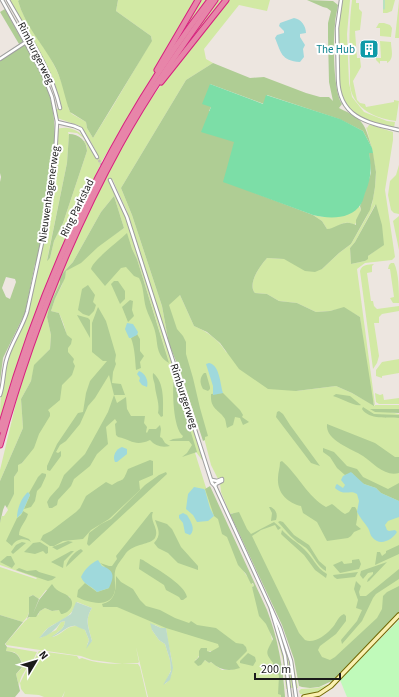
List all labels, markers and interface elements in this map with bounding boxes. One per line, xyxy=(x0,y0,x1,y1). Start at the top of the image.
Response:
street label: Rimburgerweg xyxy=(14,20,58,87)
building icon: The Hub xyxy=(358,38,380,60)
place label: The Hub xyxy=(316,42,355,57)
street label: Nieuwenhagenerweg xyxy=(35,144,63,243)
street label: Ring Parkstad xyxy=(56,176,98,240)
street label: Rimburgerweg xyxy=(166,362,202,431)
north arrow xyxy=(16,641,56,681)
text: N xyxy=(35,648,52,663)
scale bar xyxy=(255,655,340,681)
text: 200 m xyxy=(261,661,291,678)

